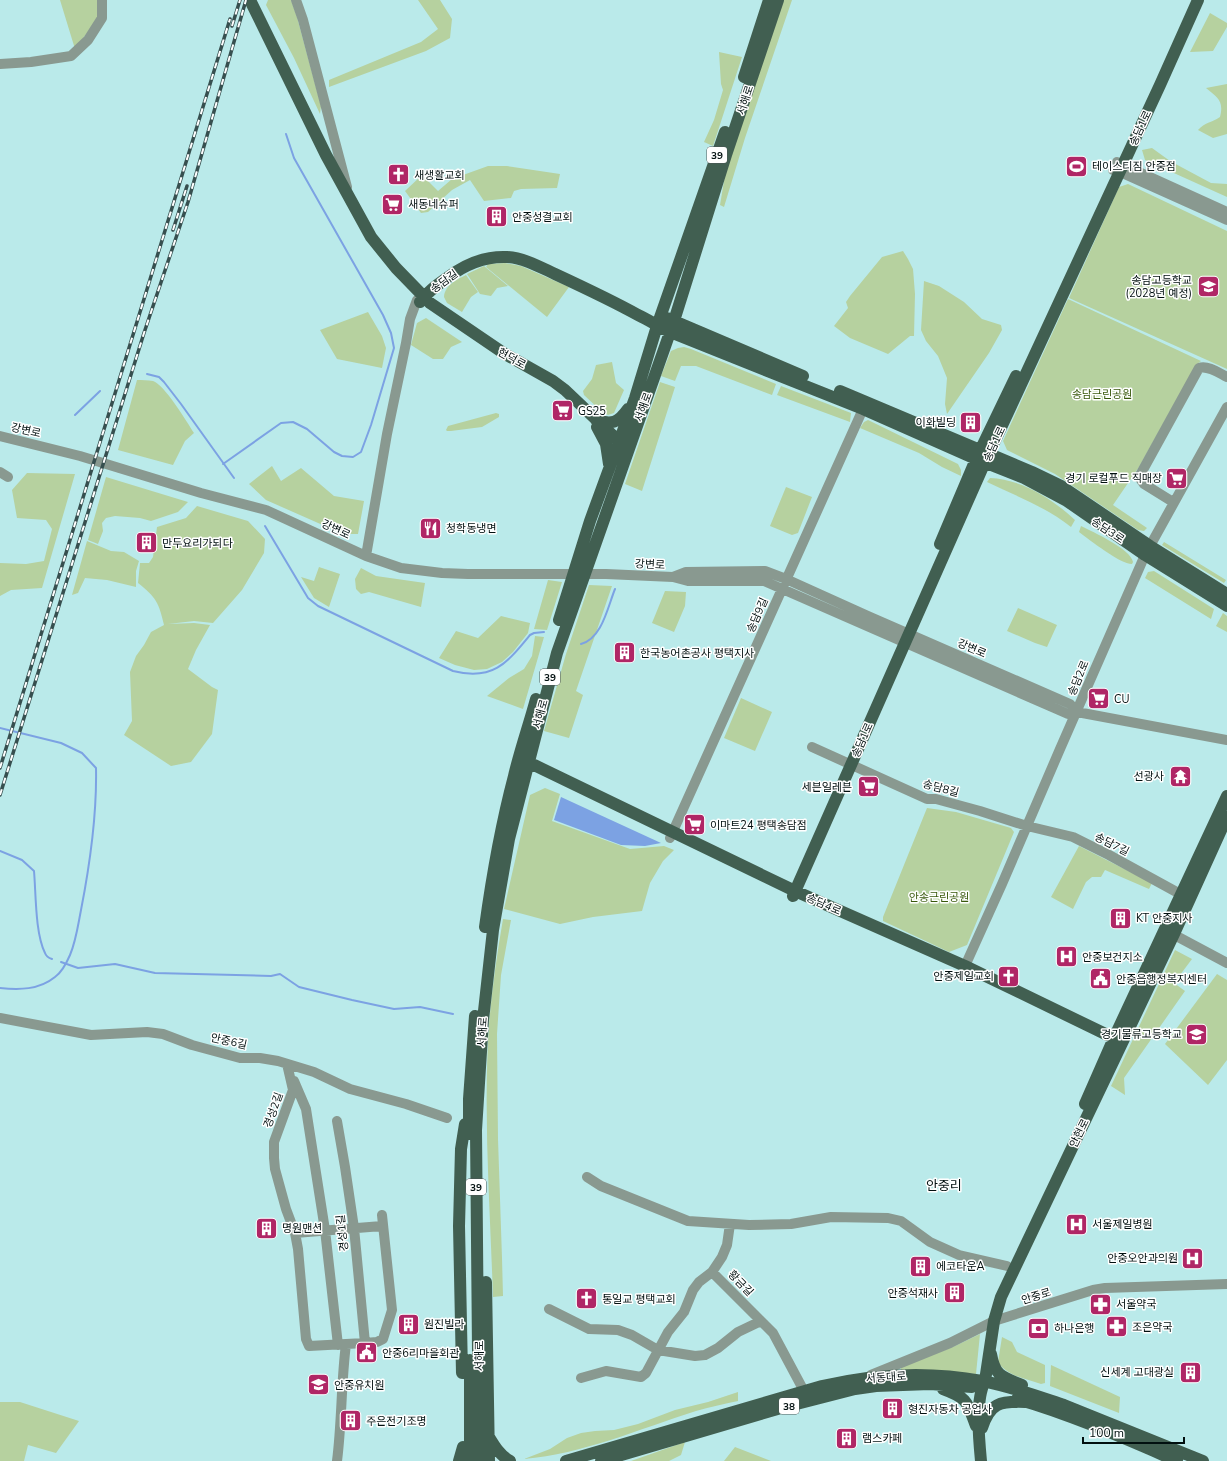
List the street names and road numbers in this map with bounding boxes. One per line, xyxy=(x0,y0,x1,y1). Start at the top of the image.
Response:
street label: 서해로 xyxy=(734,83,757,117)
street label: 송담1로 xyxy=(1126,108,1155,148)
road number: 39 xyxy=(707,147,727,163)
street label: 송담길 xyxy=(428,266,461,296)
street label: 현덕로 xyxy=(495,345,529,372)
street label: 서해로 xyxy=(631,390,656,424)
street label: 강변로 xyxy=(9,420,42,441)
street label: 송담1로 xyxy=(980,424,1009,464)
street label: 송담3로 xyxy=(1088,514,1127,547)
street label: 강변로 xyxy=(319,516,353,543)
street label: 강변로 xyxy=(634,556,666,573)
street label: 송담9길 xyxy=(743,595,772,635)
street label: 강변로 xyxy=(955,636,989,661)
street label: 송담2로 xyxy=(1064,658,1093,698)
road number: 39 xyxy=(540,669,560,685)
street label: 서해로 xyxy=(529,698,552,731)
street label: 송담1로 xyxy=(848,720,877,760)
street label: 송담8길 xyxy=(921,776,961,801)
street label: 송담7길 xyxy=(1092,829,1132,860)
street label: 송담4로 xyxy=(804,890,844,919)
street label: 서해로 xyxy=(474,1016,491,1048)
street label: 안중6길 xyxy=(209,1030,249,1053)
street label: 경성2길 xyxy=(260,1090,287,1130)
street label: 안현로 xyxy=(1066,1116,1093,1150)
road number: 39 xyxy=(466,1179,486,1195)
street label: 경성1길 xyxy=(333,1214,352,1252)
street label: 황금길 xyxy=(725,1267,757,1299)
street label: 안중로 xyxy=(1019,1285,1053,1308)
street label: 서해로 xyxy=(472,1341,487,1371)
street label: 서동대로 xyxy=(865,1369,907,1386)
road number: 38 xyxy=(779,1398,799,1414)

